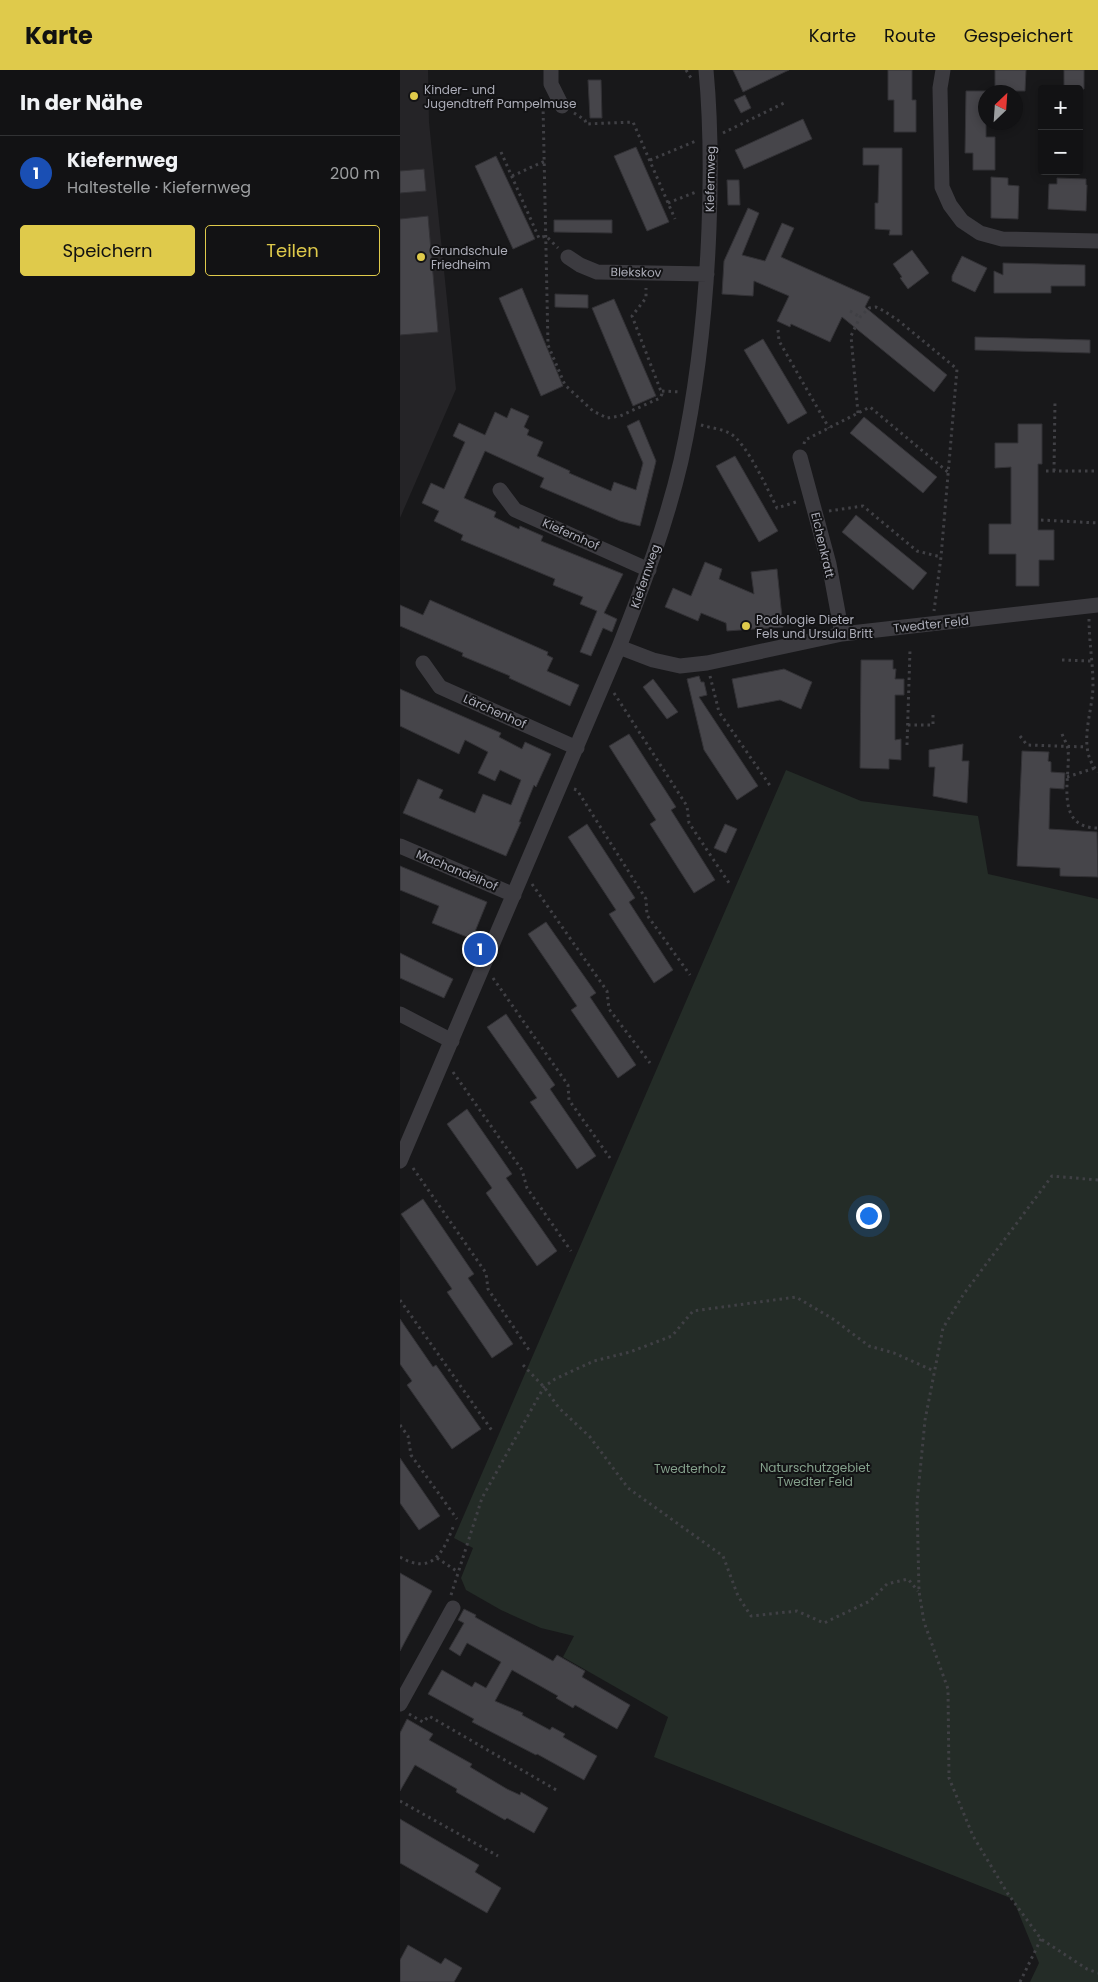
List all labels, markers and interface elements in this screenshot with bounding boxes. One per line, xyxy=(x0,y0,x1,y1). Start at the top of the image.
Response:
text: Karte xyxy=(25,19,93,52)
text: Karte xyxy=(809,23,856,48)
text: Route xyxy=(884,23,936,48)
text: Gespeichert xyxy=(964,23,1073,48)
place label: Kinder- und Jugendtreff Pampelmuse xyxy=(424,81,576,112)
north arrow xyxy=(978,85,1023,130)
map controls xyxy=(1038,85,1083,175)
button: + xyxy=(1038,85,1083,130)
text: In der Nähe xyxy=(20,88,143,117)
marker: Kinder- und Jugendtreff Pampelmuse xyxy=(408,90,420,102)
button: − xyxy=(1038,130,1083,175)
street label: Kiefernweg xyxy=(701,146,719,212)
text: Kiefernweg xyxy=(67,147,178,174)
text: 1 xyxy=(33,162,39,185)
text: 200 m xyxy=(330,162,380,185)
text: Haltestelle · Kiefernweg xyxy=(67,176,251,199)
button: Speichern xyxy=(20,225,195,276)
button: Teilen xyxy=(205,225,380,276)
place label: Grundschule Friedheim xyxy=(431,242,508,273)
marker: Grundschule Friedheim xyxy=(415,251,427,263)
street label: Blekskov xyxy=(610,263,662,281)
street label: Eichenkratt xyxy=(807,511,839,579)
street label: Kiefernhof xyxy=(540,514,602,554)
street label: Kiefernweg xyxy=(626,542,664,610)
place label: Podologie Dieter Fels und Ursula Britt xyxy=(756,611,873,642)
street label: Twedter Feld xyxy=(892,612,970,636)
marker: Podologie Dieter Fels und Ursula Britt xyxy=(740,620,752,632)
street label: Lärchenhof xyxy=(461,690,529,732)
street label: Machandelhof xyxy=(414,845,500,895)
pin: 1 xyxy=(464,930,496,968)
your location xyxy=(856,1203,882,1229)
park label: Naturschutzgebiet Twedter Feld xyxy=(760,1459,870,1490)
park label: Twedterholz xyxy=(654,1460,726,1477)

